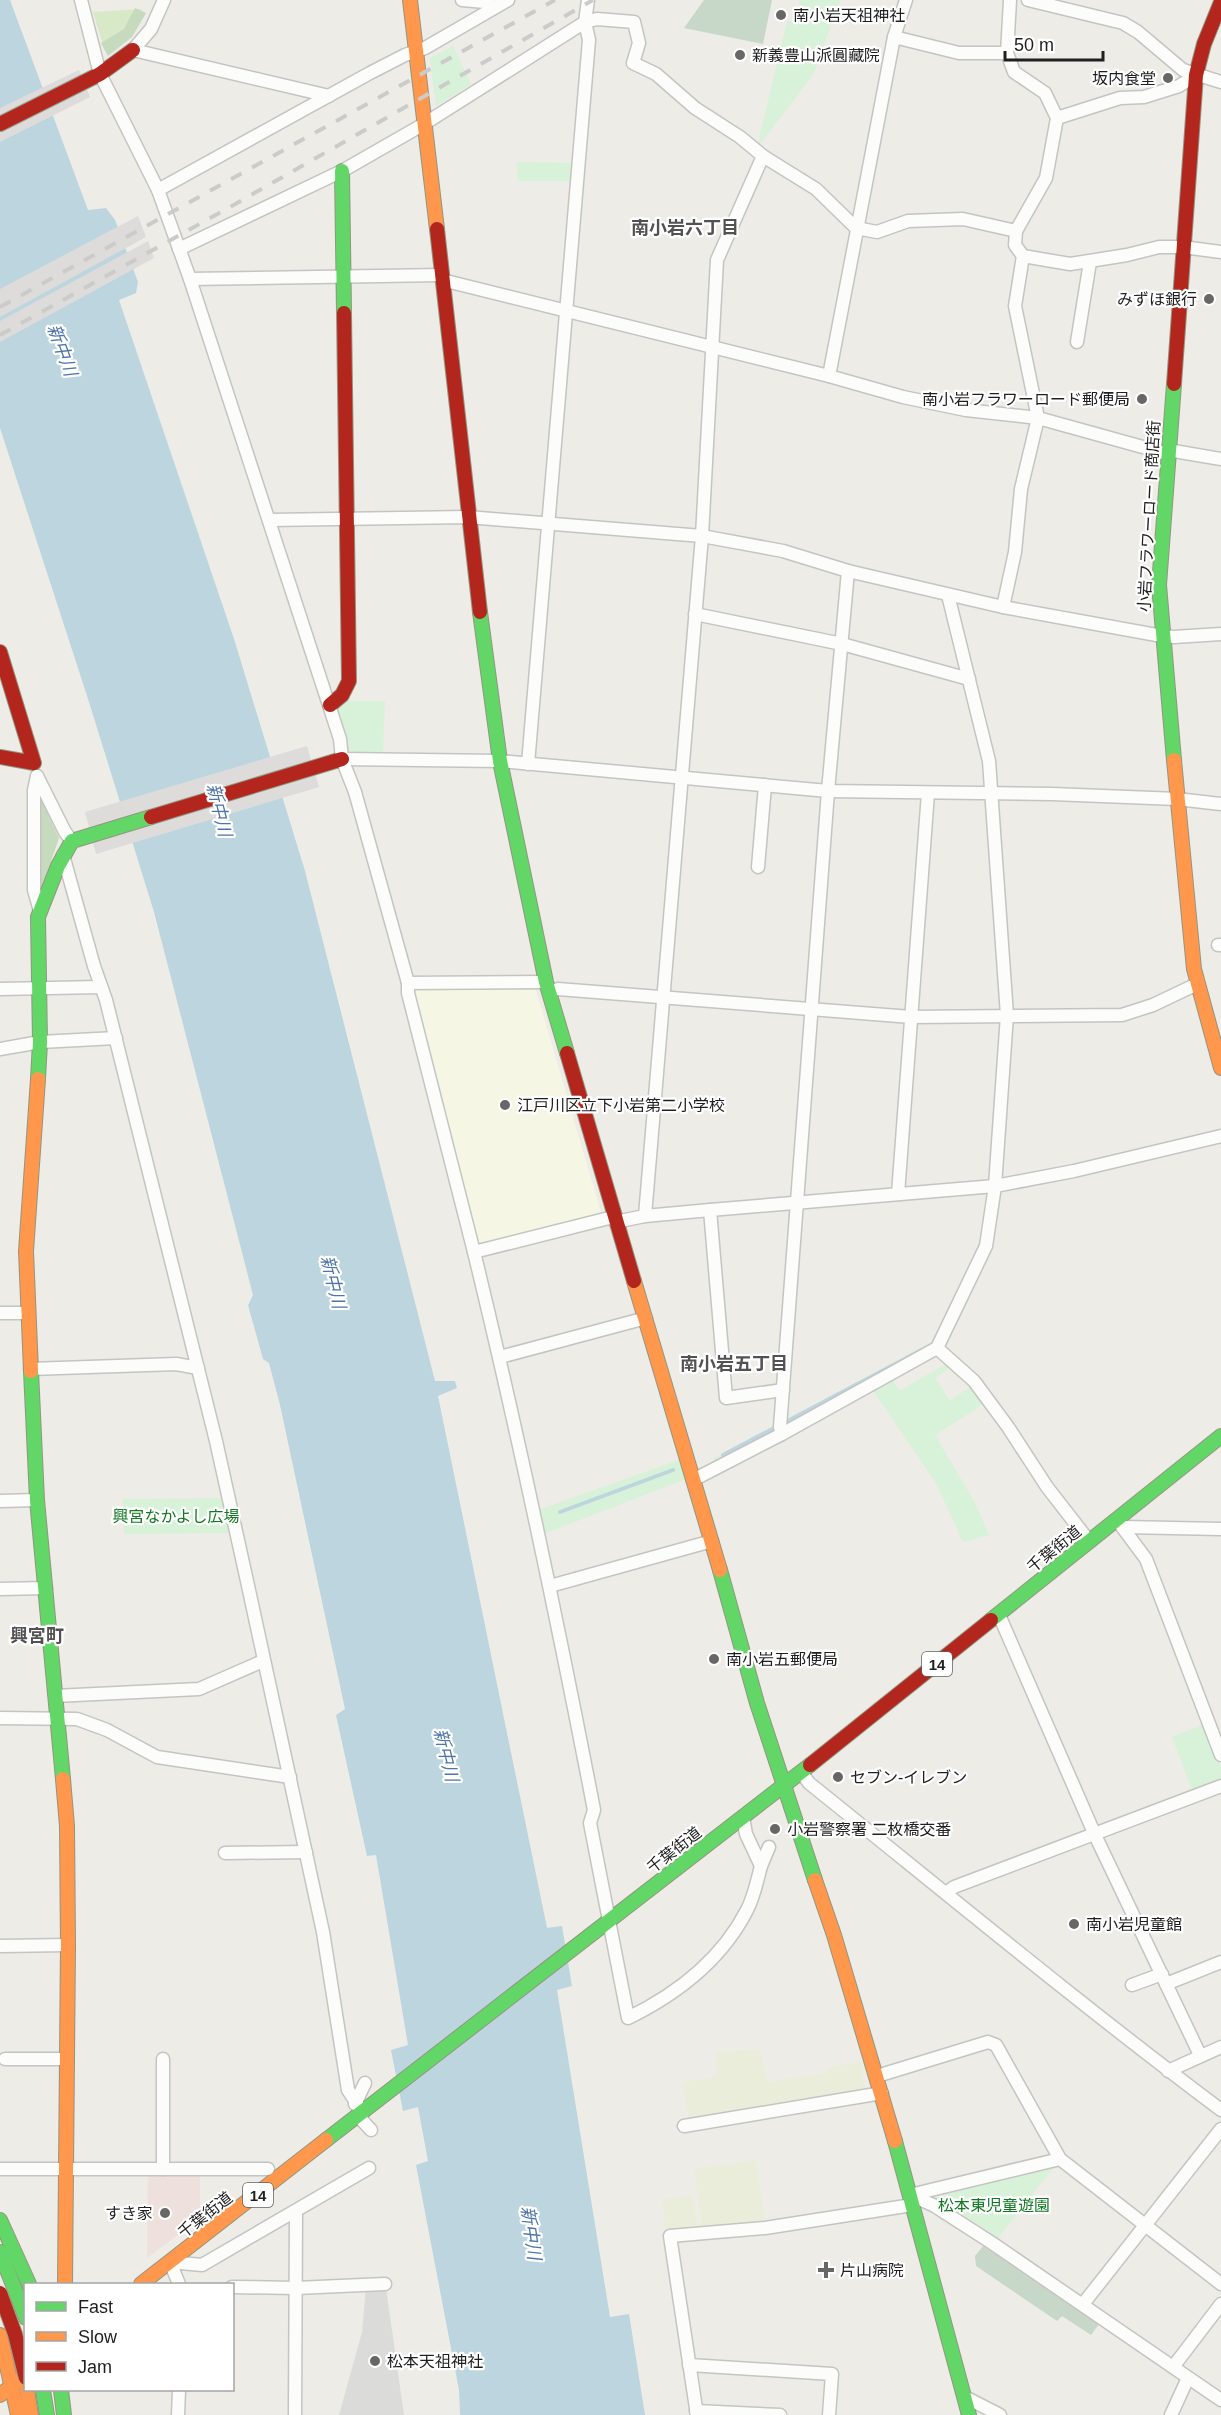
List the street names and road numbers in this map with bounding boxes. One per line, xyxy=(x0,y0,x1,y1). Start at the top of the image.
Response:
street label: 小岩フラワーロード商店街 xyxy=(1135,420,1163,612)
street label: 千葉街道 xyxy=(1024,1522,1084,1576)
road number: 14 xyxy=(922,1652,952,1676)
street label: 千葉街道 xyxy=(644,1824,704,1876)
road number: 14 xyxy=(243,2183,273,2207)
street label: 千葉街道 xyxy=(175,2189,235,2241)

